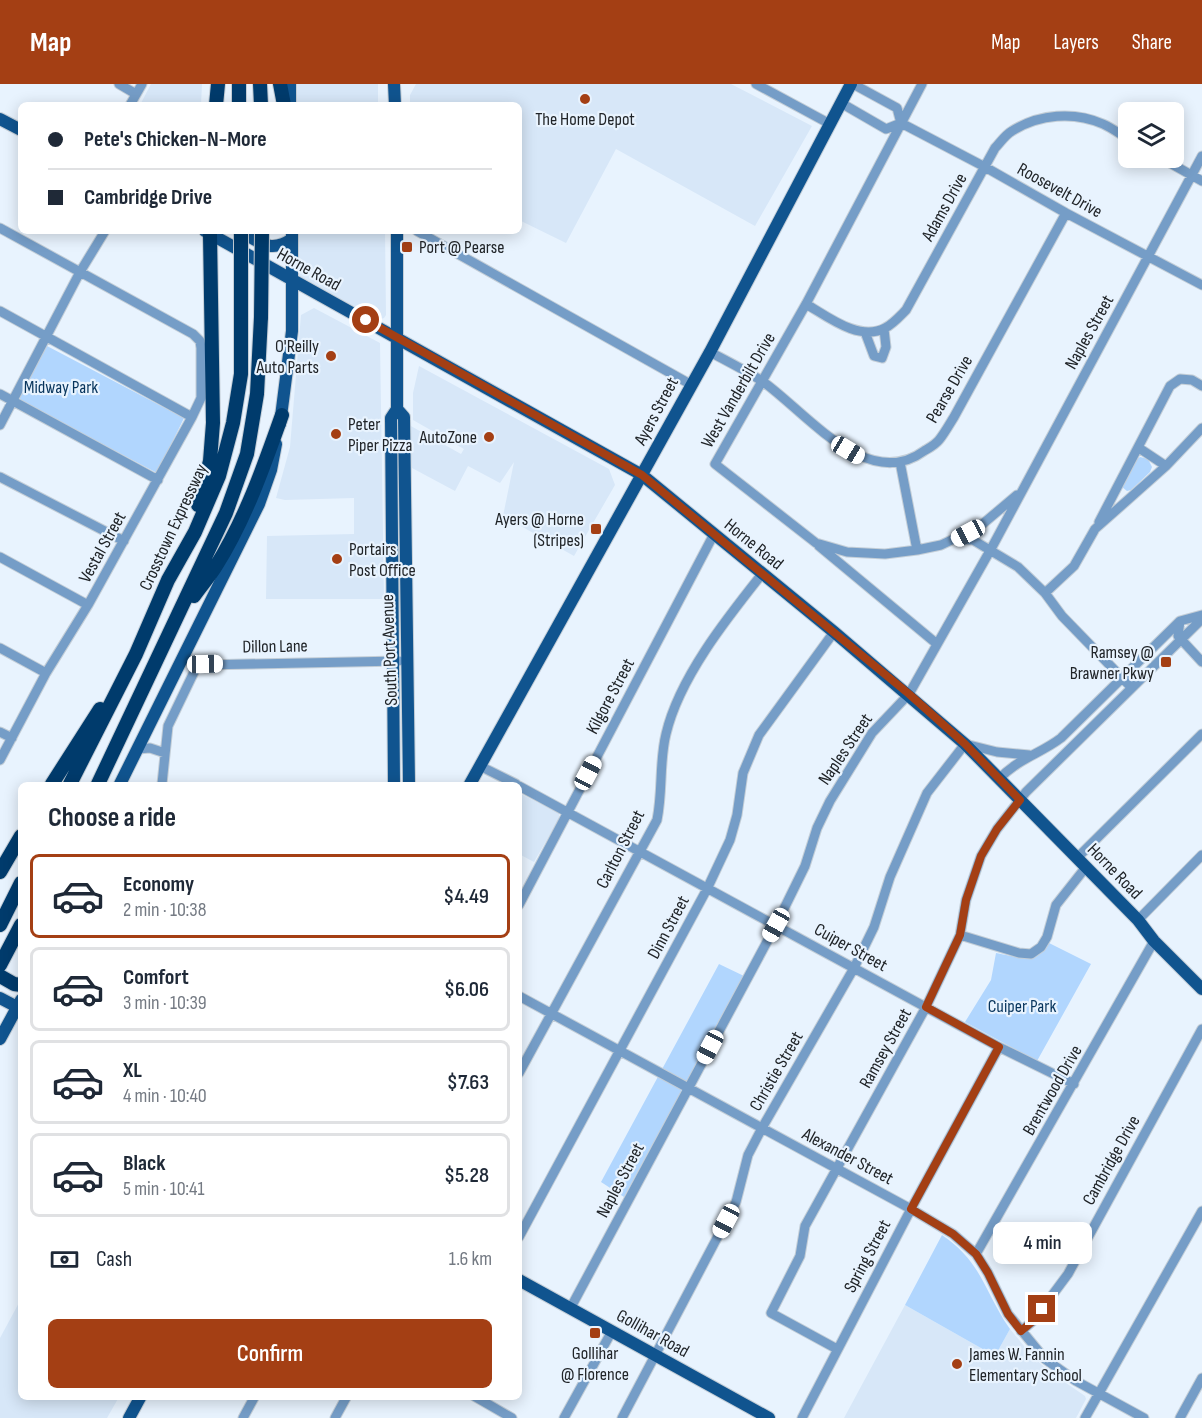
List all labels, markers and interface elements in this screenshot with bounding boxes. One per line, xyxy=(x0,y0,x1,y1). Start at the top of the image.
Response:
text: Map xyxy=(30,26,71,59)
text: Map xyxy=(991,30,1020,55)
text: Layers xyxy=(1053,30,1099,55)
text: Share xyxy=(1132,30,1172,55)
marker: The Home Depot xyxy=(578,92,592,106)
map controls xyxy=(1118,102,1184,168)
button: layers xyxy=(1118,102,1184,168)
place label: The Home Depot xyxy=(535,109,635,130)
text: Pete's Chicken-N-More xyxy=(84,126,267,153)
street label: Roosevelt Drive xyxy=(1014,159,1106,222)
street label: Adams Drive xyxy=(917,170,972,246)
text: Cambridge Drive xyxy=(84,184,212,211)
place label: Port @ Pearse xyxy=(419,237,504,258)
marker: Port @ Pearse xyxy=(400,240,414,254)
street label: Horne Road xyxy=(273,243,344,295)
street label: Naples Street xyxy=(1061,291,1119,373)
route start xyxy=(352,306,379,333)
street label: West Vanderbilt Drive xyxy=(697,329,780,452)
place label: O'Reilly Auto Parts xyxy=(256,336,319,378)
marker: O'Reilly Auto Parts xyxy=(324,349,338,363)
street label: Pearse Drive xyxy=(922,352,977,427)
street label: Ayers Street xyxy=(629,373,683,450)
park label: Midway Park xyxy=(24,377,98,398)
place label: Peter Piper Pizza xyxy=(348,414,413,456)
marker: Peter Piper Pizza xyxy=(329,427,343,441)
place label: AutoZone xyxy=(418,427,477,448)
marker: AutoZone xyxy=(482,430,496,444)
car xyxy=(828,433,868,467)
street label: Crosstown Expressway xyxy=(135,461,212,594)
street label: Vestal Street xyxy=(74,508,131,586)
place label: Ayers @ Horne (Stripes) xyxy=(494,509,584,551)
street label: Horne Road xyxy=(720,514,787,574)
car xyxy=(948,517,988,549)
marker: Ayers @ Horne (Stripes) xyxy=(589,522,603,536)
place label: Portairs Post Office xyxy=(349,539,416,581)
marker: Portairs Post Office xyxy=(330,552,344,566)
street label: South Port Avenue xyxy=(377,594,402,706)
street label: Dillon Lane xyxy=(242,635,308,658)
place label: Ramsey @ Brawner Pkwy xyxy=(1070,642,1154,684)
street label: Kilgore Street xyxy=(582,654,639,738)
car xyxy=(187,655,223,673)
marker: Ramsey @ Brawner Pkwy xyxy=(1159,655,1173,669)
street label: Naples Street xyxy=(814,709,877,789)
car xyxy=(572,753,604,793)
text: Choose a ride xyxy=(48,802,176,834)
street label: Carlton Street xyxy=(592,806,649,892)
street label: Horne Road xyxy=(1083,839,1146,904)
icon: car xyxy=(51,869,105,923)
text: Economy xyxy=(123,871,194,898)
text: $4.49 xyxy=(443,883,489,910)
street label: Dinn Street xyxy=(643,892,694,962)
text: 2 min · 10:38 xyxy=(123,898,206,922)
car xyxy=(759,905,793,945)
street label: Cuiper Street xyxy=(811,919,891,976)
icon: car xyxy=(51,962,105,1016)
text: Comfort xyxy=(123,964,189,991)
text: $6.06 xyxy=(444,976,489,1003)
text: 3 min · 10:39 xyxy=(123,991,207,1015)
park label: Cuiper Park xyxy=(988,996,1056,1017)
street label: Ramsey Street xyxy=(855,1004,916,1092)
car xyxy=(694,1027,726,1067)
street label: Christie Street xyxy=(745,1027,808,1115)
street label: Brentwood Drive xyxy=(1018,1042,1087,1139)
icon: car xyxy=(51,1055,105,1109)
text: XL xyxy=(123,1057,142,1084)
text: $7.63 xyxy=(447,1069,489,1096)
text: 4 min · 10:40 xyxy=(123,1084,207,1108)
street label: Cambridge Drive xyxy=(1078,1112,1145,1209)
street label: Alexander Street xyxy=(798,1123,897,1190)
street label: Naples Street xyxy=(592,1139,649,1221)
icon: car xyxy=(51,1148,105,1202)
text: Black xyxy=(123,1150,165,1177)
text: $5.28 xyxy=(444,1162,489,1189)
text: 5 min · 10:41 xyxy=(123,1177,205,1201)
car xyxy=(710,1201,742,1241)
street label: Spring Street xyxy=(840,1216,896,1296)
callout: 4 min xyxy=(992,1222,1092,1264)
text: 4 min xyxy=(1024,1231,1061,1255)
icon: cash xyxy=(48,1243,81,1276)
text: Cash xyxy=(96,1246,132,1273)
text: 1.6 km xyxy=(449,1247,492,1271)
route end xyxy=(1028,1295,1055,1322)
street label: Gollihar Road xyxy=(613,1305,693,1362)
button: Confirm xyxy=(48,1319,492,1388)
marker: Gollihar @ Florence xyxy=(588,1326,602,1340)
place label: Gollihar @ Florence xyxy=(561,1343,629,1385)
place label: James W. Fannin Elementary School xyxy=(968,1344,1082,1386)
marker: James W. Fannin Elementary School xyxy=(950,1357,964,1371)

